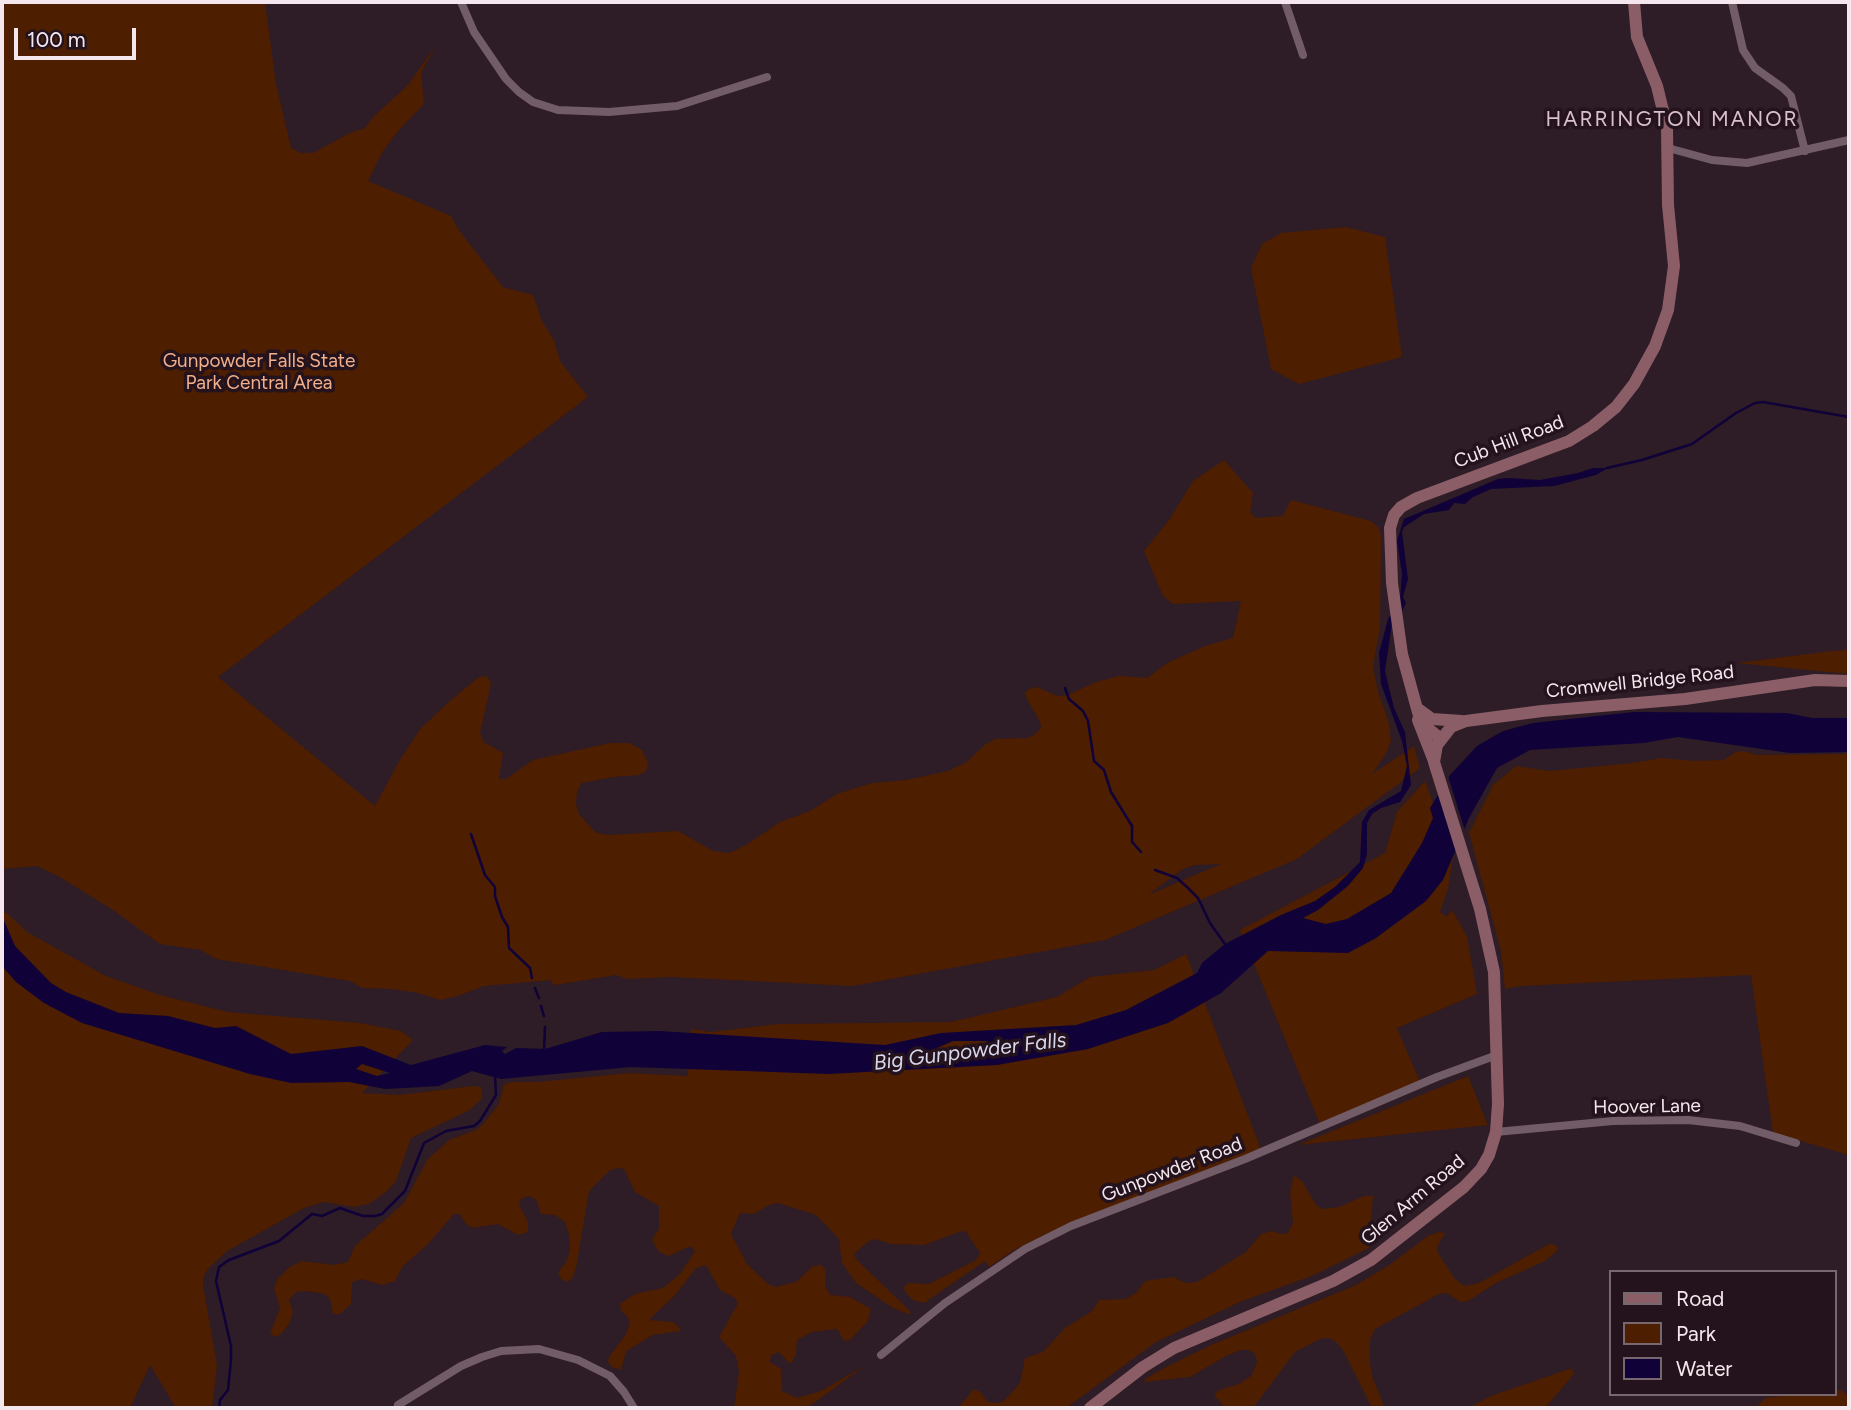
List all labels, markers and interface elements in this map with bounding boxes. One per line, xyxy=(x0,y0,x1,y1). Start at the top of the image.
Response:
scale bar xyxy=(18,14,140,58)
text: 100 m xyxy=(27,27,86,52)
district label: HARRINGTON MANOR xyxy=(1547,107,1797,133)
park label: Gunpowder Falls State Park Central Area xyxy=(163,350,355,394)
street label: Cub Hill Road xyxy=(1451,411,1567,473)
street label: Cromwell Bridge Road xyxy=(1545,661,1735,703)
water label: Big Gunpowder Falls xyxy=(872,1028,1068,1076)
street label: Hoover Lane xyxy=(1593,1095,1701,1119)
street label: Gunpowder Road xyxy=(1099,1133,1245,1207)
street label: Glen Arm Road xyxy=(1357,1150,1469,1250)
legend xyxy=(1610,1270,1837,1396)
text: Road xyxy=(1676,1286,1724,1311)
text: Park xyxy=(1676,1321,1716,1346)
text: Water xyxy=(1676,1356,1732,1381)

